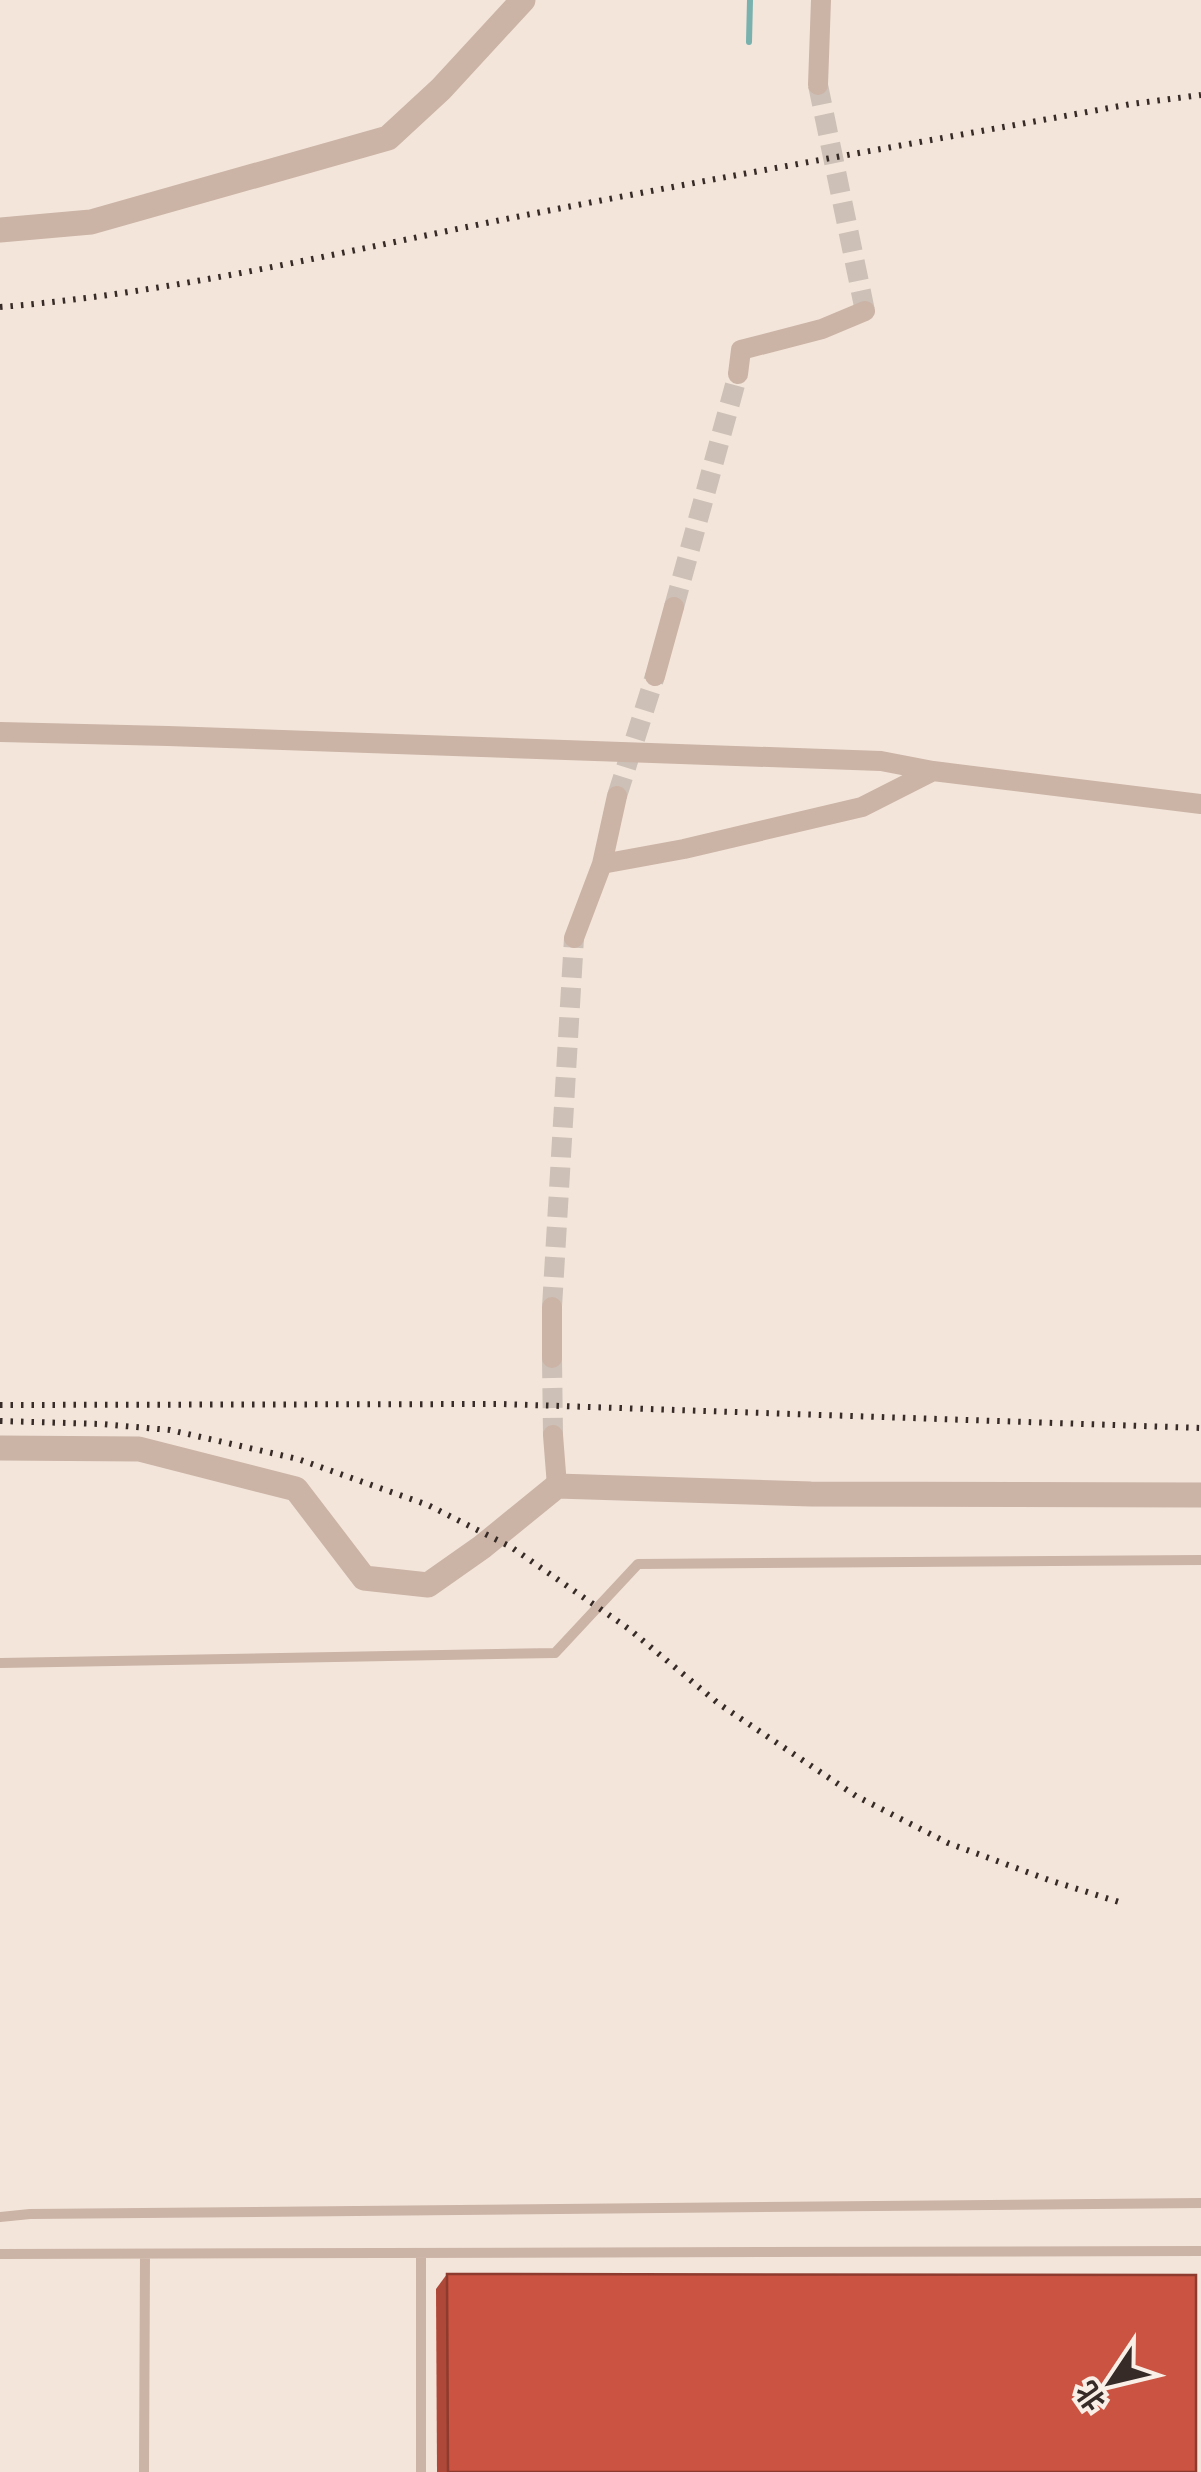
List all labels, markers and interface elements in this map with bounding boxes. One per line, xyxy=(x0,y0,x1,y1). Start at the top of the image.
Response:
north arrow xyxy=(1061,2332,1161,2432)
text: 北 xyxy=(1070,2373,1116,2416)

